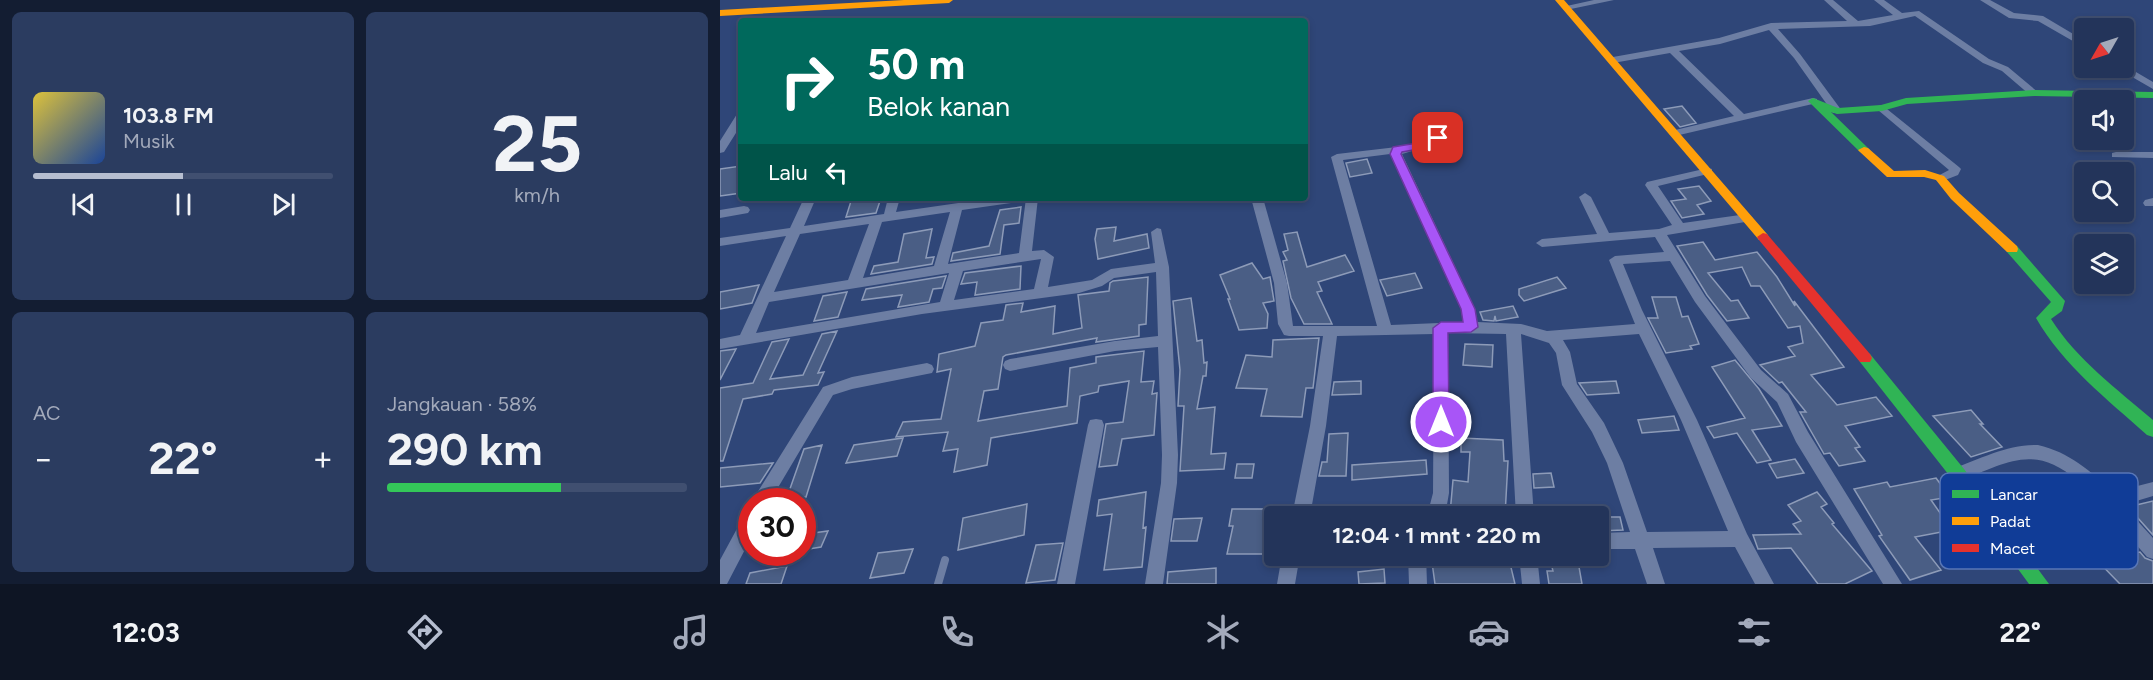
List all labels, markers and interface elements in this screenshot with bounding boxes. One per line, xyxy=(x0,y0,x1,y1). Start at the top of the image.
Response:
north arrow xyxy=(2074,18,2134,78)
map controls xyxy=(2074,18,2134,294)
text: 50 m xyxy=(867,39,965,90)
icon: right xyxy=(768,42,846,120)
text: Belok kanan xyxy=(867,90,1010,123)
button: sound xyxy=(2074,90,2134,150)
text: 25 xyxy=(492,97,582,191)
text: 103.8 FM xyxy=(123,102,214,129)
pin xyxy=(1412,112,1463,163)
icon: arrive xyxy=(1421,121,1454,154)
text: Musik xyxy=(123,129,175,153)
icon: left xyxy=(820,156,853,189)
text: Lalu xyxy=(768,159,808,186)
button: search xyxy=(2074,162,2134,222)
text: km/h xyxy=(514,183,560,207)
icon: previous xyxy=(67,188,100,221)
icon: pause xyxy=(167,188,200,221)
icon: next xyxy=(267,188,300,221)
button: layers xyxy=(2074,234,2134,294)
position arrow xyxy=(1409,390,1473,454)
text: Jangkauan · 58% xyxy=(387,392,537,416)
text: AC xyxy=(33,401,61,425)
text: 290 km xyxy=(387,422,542,476)
text: 22° xyxy=(148,431,218,485)
text: − xyxy=(33,439,54,478)
text: + xyxy=(312,439,333,478)
legend xyxy=(1940,473,2138,569)
text: Lancar xyxy=(1990,485,2038,504)
speed limit sign: 30 xyxy=(738,488,816,566)
text: Padat xyxy=(1990,512,2031,531)
text: 12:04 · 1 mnt · 220 m xyxy=(1332,522,1541,549)
text: Macet xyxy=(1990,539,2035,558)
icon: directions xyxy=(404,611,446,653)
icon: music xyxy=(670,611,712,653)
icon: phone xyxy=(936,611,978,653)
icon: climate xyxy=(1202,611,1244,653)
icon: car xyxy=(1468,611,1510,653)
icon: filters xyxy=(1733,611,1775,653)
text: 12:03 xyxy=(112,616,180,649)
text: 22° xyxy=(1999,616,2041,649)

